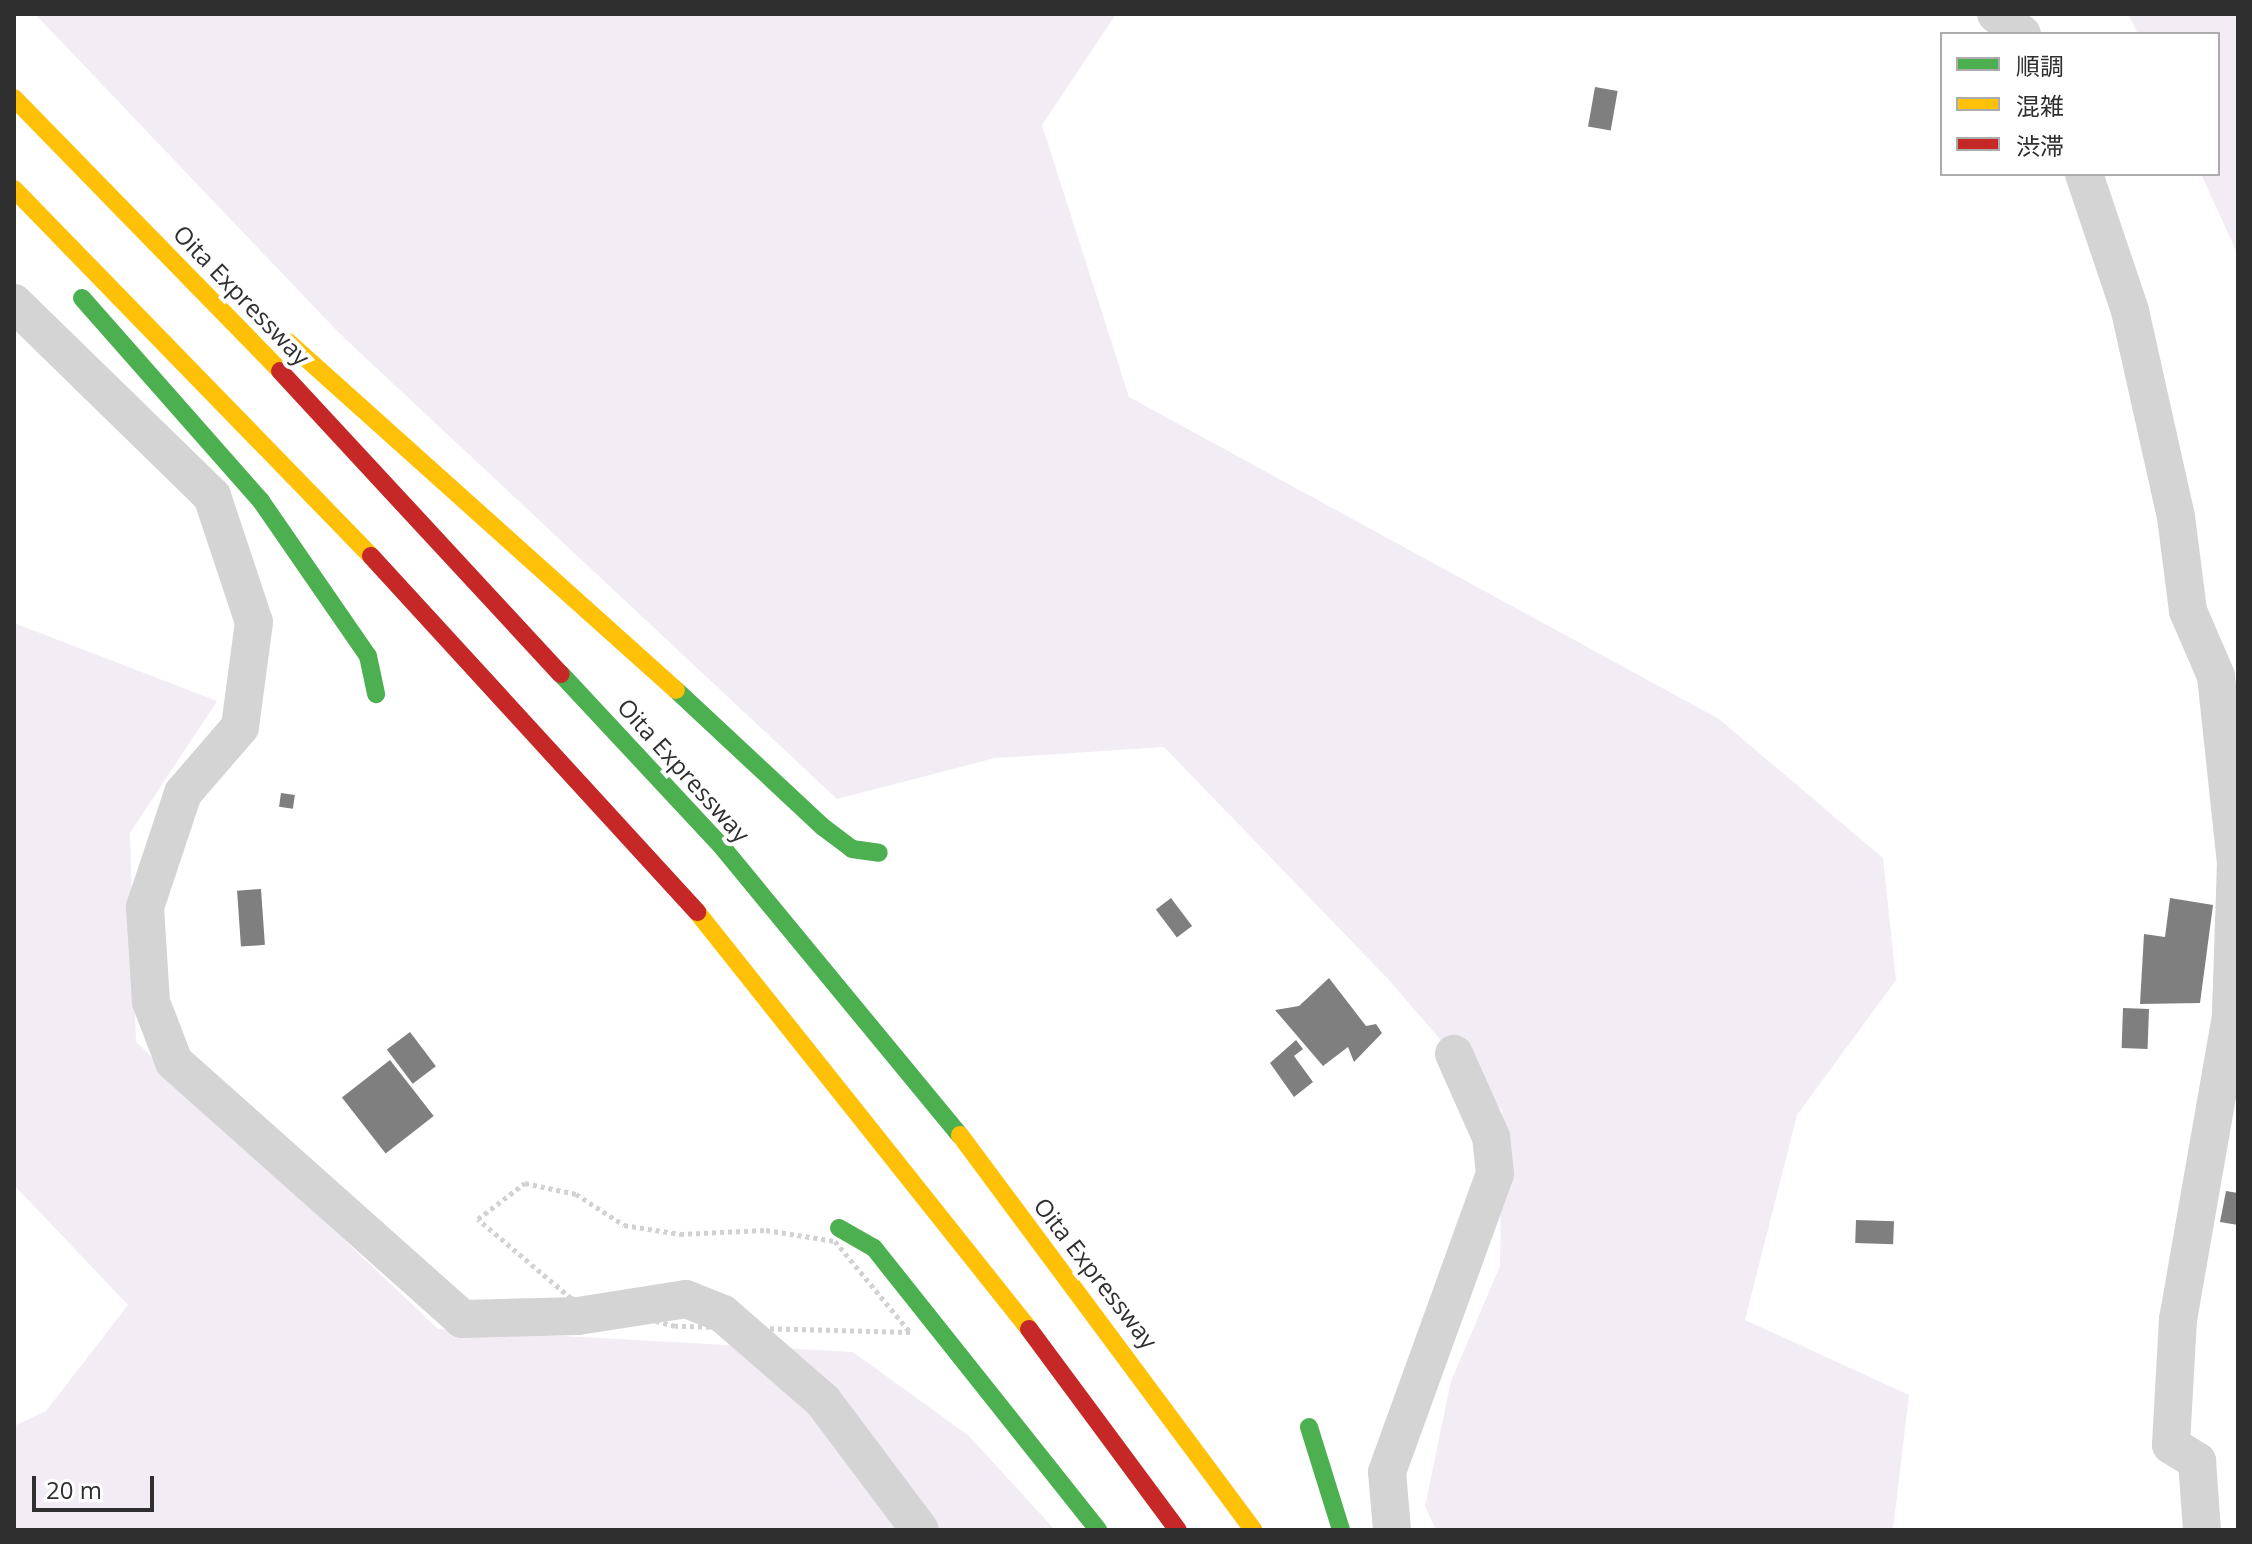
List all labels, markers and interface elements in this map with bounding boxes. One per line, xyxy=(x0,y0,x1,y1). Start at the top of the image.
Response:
legend xyxy=(1940,32,2220,176)
text: 順調 xyxy=(2016,49,2064,82)
text: 混雑 xyxy=(2016,89,2064,122)
text: 渋滞 xyxy=(2016,129,2064,162)
street label: Oita Expressway xyxy=(168,219,316,371)
street label: Oita Expressway xyxy=(612,692,756,848)
street label: Oita Expressway xyxy=(1028,1192,1164,1354)
scale bar xyxy=(36,1460,158,1510)
text: 20 m xyxy=(46,1473,102,1506)

